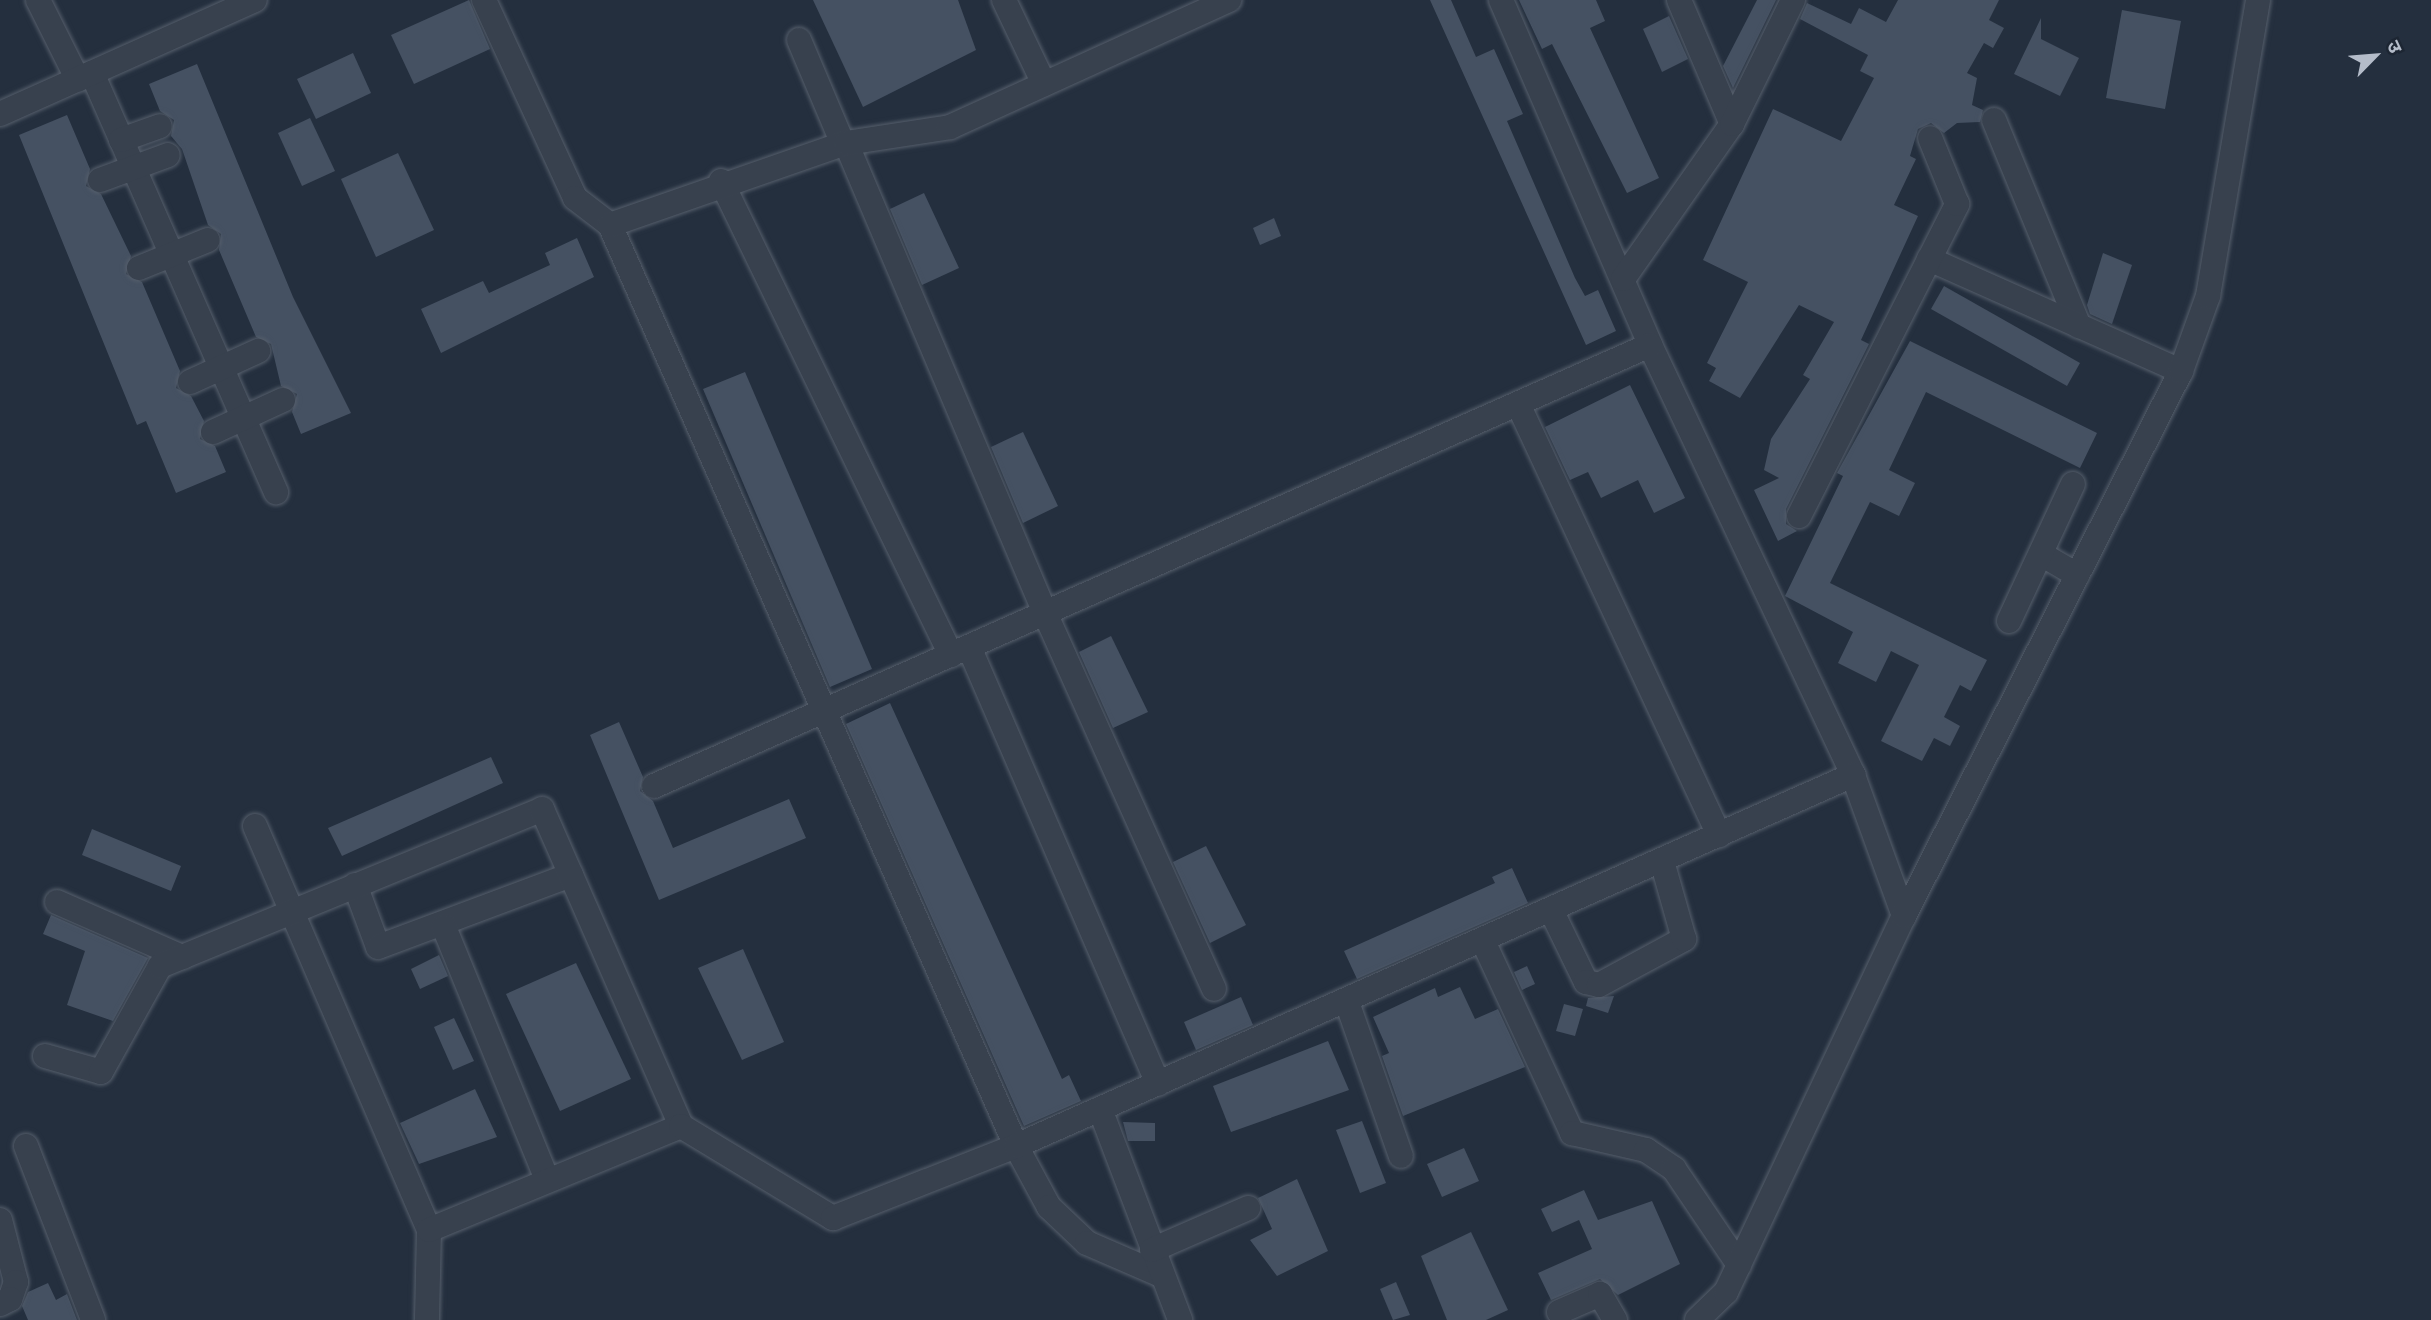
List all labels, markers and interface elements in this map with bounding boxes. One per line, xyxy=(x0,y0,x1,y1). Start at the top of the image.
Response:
north arrow xyxy=(2340,21,2410,91)
text: उ xyxy=(2382,37,2407,57)

